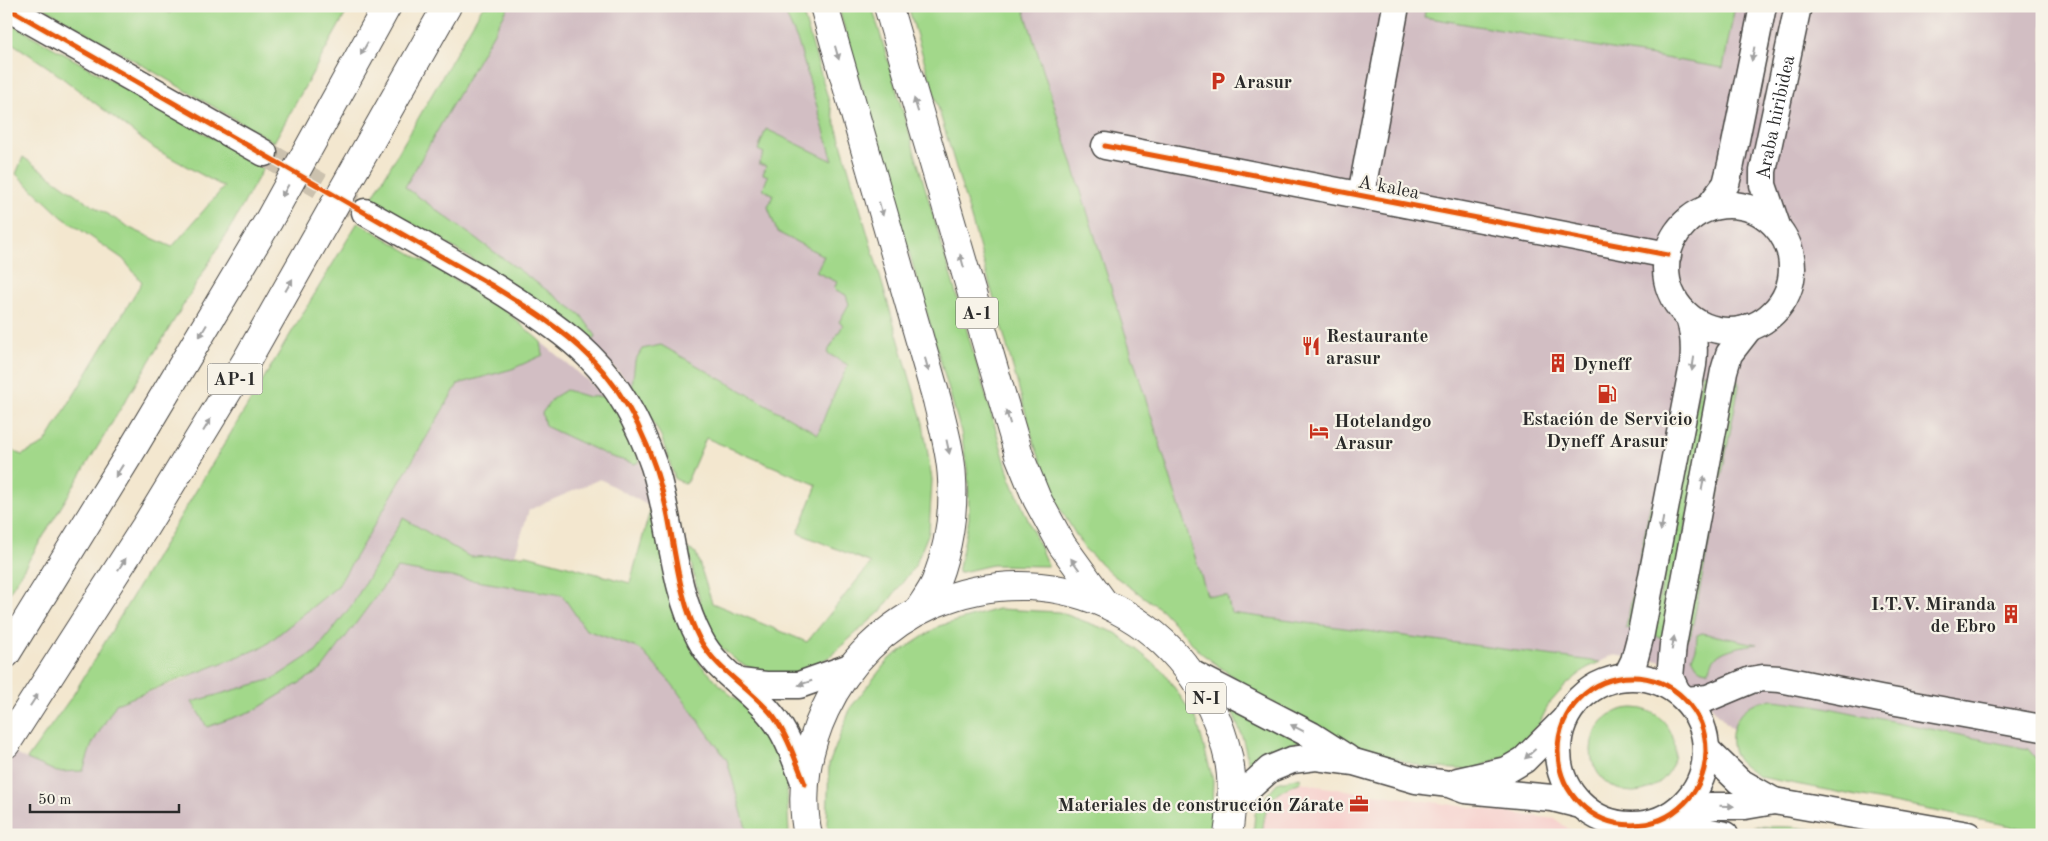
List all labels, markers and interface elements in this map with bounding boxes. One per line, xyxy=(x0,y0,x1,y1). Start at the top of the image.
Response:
one-way arrow xyxy=(360,42,368,56)
one-way arrow xyxy=(833,46,841,61)
one-way arrow xyxy=(1749,46,1757,62)
street label: Araba hiribidea xyxy=(1756,53,1799,180)
parking icon: Arasur xyxy=(1207,70,1229,92)
place label: Arasur xyxy=(1233,74,1292,93)
one-way arrow xyxy=(912,97,920,112)
street label: A kalea xyxy=(1356,173,1422,204)
one-way arrow xyxy=(281,184,289,199)
one-way arrow xyxy=(878,202,886,217)
one-way arrow xyxy=(958,253,966,268)
one-way arrow xyxy=(285,279,294,292)
road number: A-1 xyxy=(956,298,998,328)
one-way arrow xyxy=(198,325,207,338)
place label: Restaurante arasur xyxy=(1326,328,1428,369)
restaurant icon: Restaurante arasur xyxy=(1300,335,1322,357)
building icon: Dyneff xyxy=(1547,352,1569,374)
place label: Dyneff xyxy=(1573,356,1632,375)
one-way arrow xyxy=(1689,357,1697,373)
one-way arrow xyxy=(923,358,931,373)
road number: AP-1 xyxy=(208,364,262,394)
fuel station icon: Estación de Servicio Dyneff Arasur xyxy=(1596,383,1618,405)
one-way arrow xyxy=(1003,409,1011,424)
place label: Estación de Servicio Dyneff Arasur xyxy=(1521,411,1693,452)
place label: Hotelandgo Arasur xyxy=(1334,413,1432,454)
one-way arrow xyxy=(202,419,211,432)
hotel icon: Hotelandgo Arasur xyxy=(1308,420,1330,442)
one-way arrow xyxy=(944,440,952,456)
one-way arrow xyxy=(114,464,123,477)
one-way arrow xyxy=(1699,476,1707,491)
one-way arrow xyxy=(1657,516,1665,532)
one-way arrow xyxy=(117,557,126,570)
one-way arrow xyxy=(1071,557,1081,570)
place label: I.T.V. Miranda de Ebro xyxy=(1871,596,1996,637)
building icon: I.T.V. Miranda de Ebro xyxy=(2000,603,2022,625)
one-way arrow xyxy=(1670,635,1678,651)
one-way arrow xyxy=(797,679,812,687)
road number: N-I xyxy=(1186,682,1226,714)
one-way arrow xyxy=(29,694,39,707)
one-way arrow xyxy=(1289,724,1304,732)
one-way arrow xyxy=(1524,748,1536,760)
scale bar xyxy=(30,781,179,813)
text: 50 m xyxy=(38,793,72,808)
office icon: Materiales de construcción Zárate xyxy=(1348,793,1370,815)
place label: Materiales de construcción Zárate xyxy=(1058,797,1344,816)
one-way arrow xyxy=(1719,802,1735,810)

